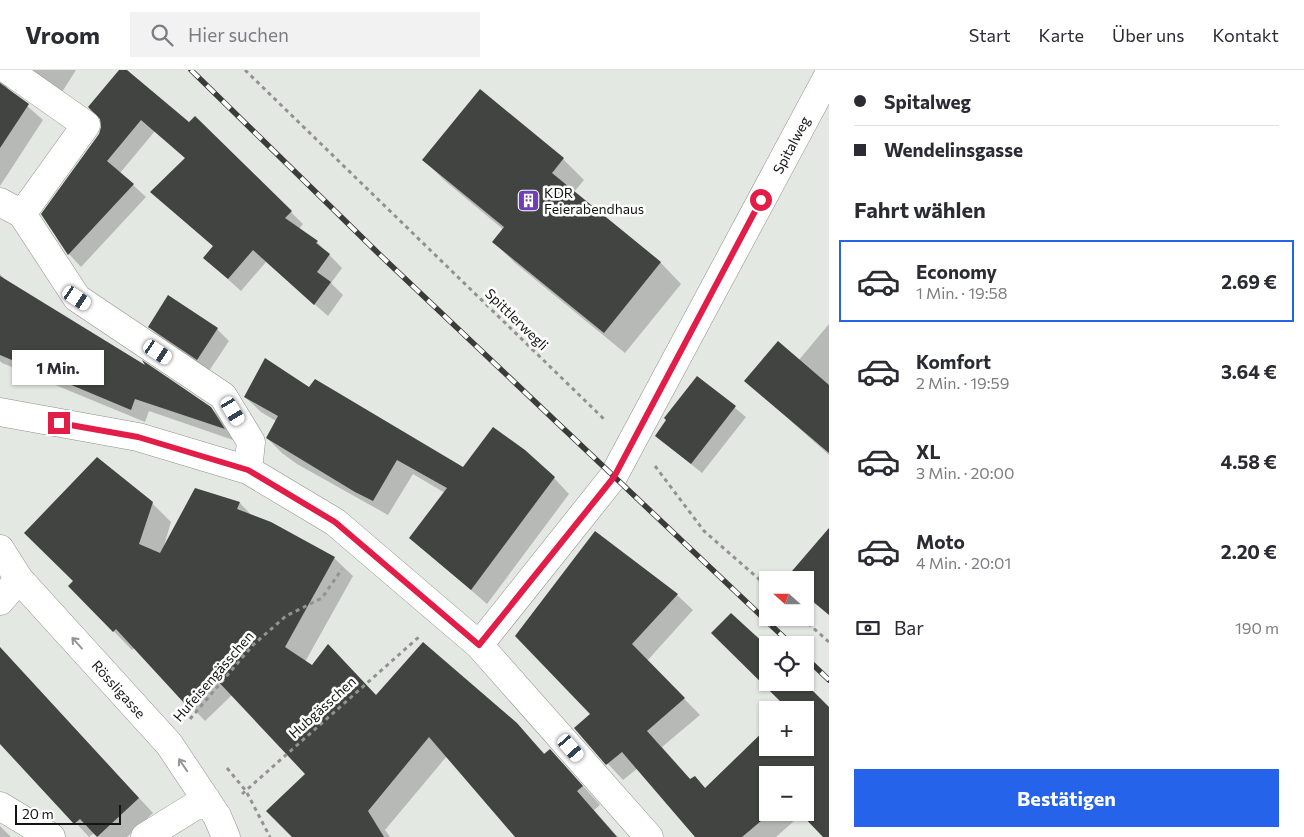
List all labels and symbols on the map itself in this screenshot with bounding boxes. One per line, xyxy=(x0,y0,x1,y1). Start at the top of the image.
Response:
street label: Spitalweg xyxy=(769,113,813,177)
place label: KDR Feierabendhaus xyxy=(544,184,644,217)
building icon: KDR Feierabendhaus xyxy=(516,188,540,212)
route start xyxy=(750,189,772,211)
car xyxy=(60,283,93,313)
street label: Spittlerwegli xyxy=(482,285,552,353)
car xyxy=(141,337,174,367)
callout: 1 Min. xyxy=(13,350,105,386)
car xyxy=(218,394,247,428)
route end xyxy=(48,412,70,434)
north arrow xyxy=(759,571,814,626)
street label: Hufeisengässchen xyxy=(169,627,257,725)
one-way arrow xyxy=(71,636,83,649)
street label: Rössligasse xyxy=(89,657,149,721)
street label: Hubgässchen xyxy=(285,672,359,742)
car xyxy=(555,732,586,764)
one-way arrow xyxy=(178,759,188,773)
scale bar xyxy=(15,802,121,825)

